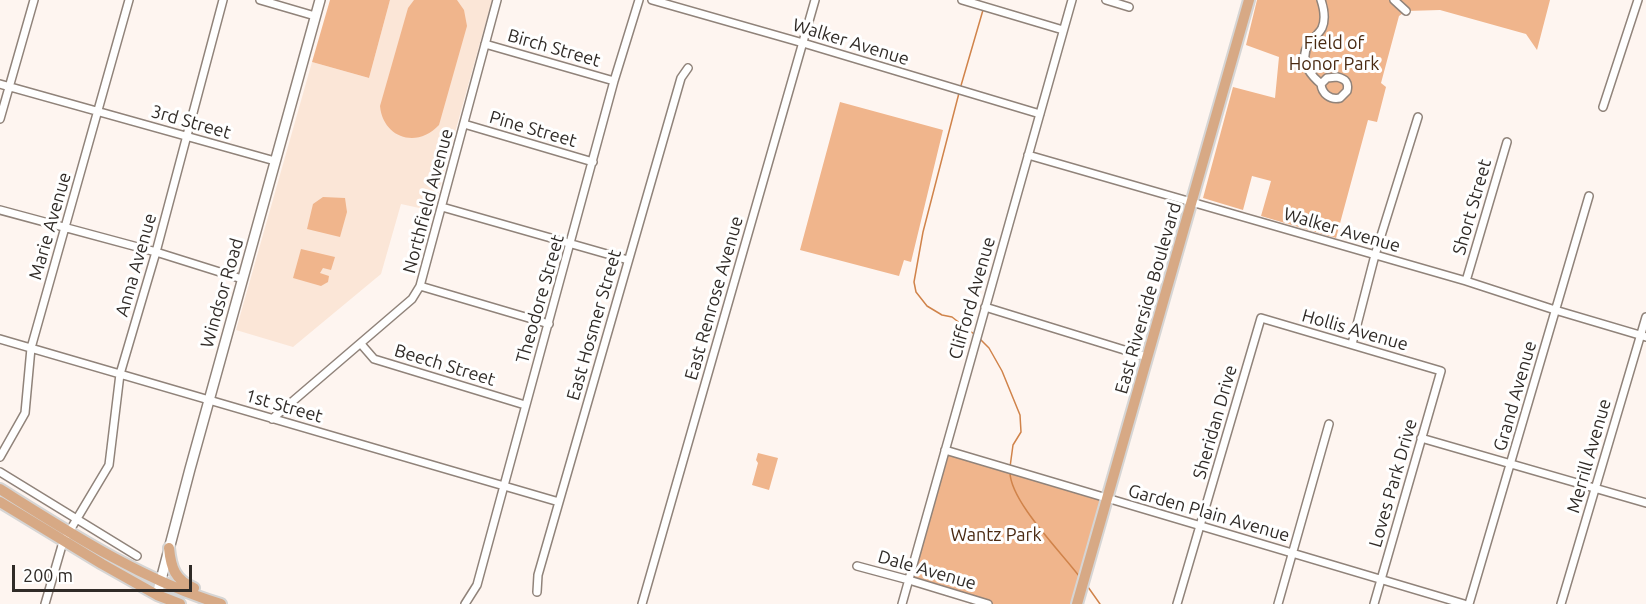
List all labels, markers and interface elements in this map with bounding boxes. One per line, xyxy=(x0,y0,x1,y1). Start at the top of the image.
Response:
street label: Walker Avenue xyxy=(790,14,912,70)
street label: Birch Street xyxy=(505,24,603,72)
park label: Field of Honor Park xyxy=(1289,32,1379,74)
street label: 3rd Street xyxy=(149,100,233,144)
street label: Pine Street xyxy=(487,106,579,152)
street label: Northfield Avenue xyxy=(398,126,458,276)
street label: Short Street xyxy=(1448,157,1496,257)
street label: Marie Avenue xyxy=(24,170,76,282)
street label: East Riverside Boulevard xyxy=(1110,200,1186,396)
street label: Walker Avenue xyxy=(1281,203,1403,257)
street label: Anna Avenue xyxy=(111,211,161,319)
street label: East Renrose Avenue xyxy=(680,214,748,382)
street label: Theodore Street xyxy=(511,232,569,366)
street label: Clifford Avenue xyxy=(944,234,1000,362)
street label: Windsor Road xyxy=(196,236,248,350)
street label: East Hosmer Street xyxy=(562,247,626,403)
street label: Hollis Avenue xyxy=(1299,305,1411,355)
street label: Grand Avenue xyxy=(1489,338,1541,454)
street label: Beech Street xyxy=(392,339,498,391)
street label: Sheridan Drive xyxy=(1188,363,1242,481)
street label: 1st Street xyxy=(243,385,325,427)
street label: Merrill Avenue xyxy=(1562,396,1616,516)
street label: Loves Park Drive xyxy=(1364,416,1422,550)
street label: Garden Plain Avenue xyxy=(1126,480,1292,546)
park label: Wantz Park xyxy=(950,524,1042,546)
street label: Dale Avenue xyxy=(875,546,979,594)
scale bar xyxy=(15,553,195,591)
text: 200 m xyxy=(23,565,73,585)

